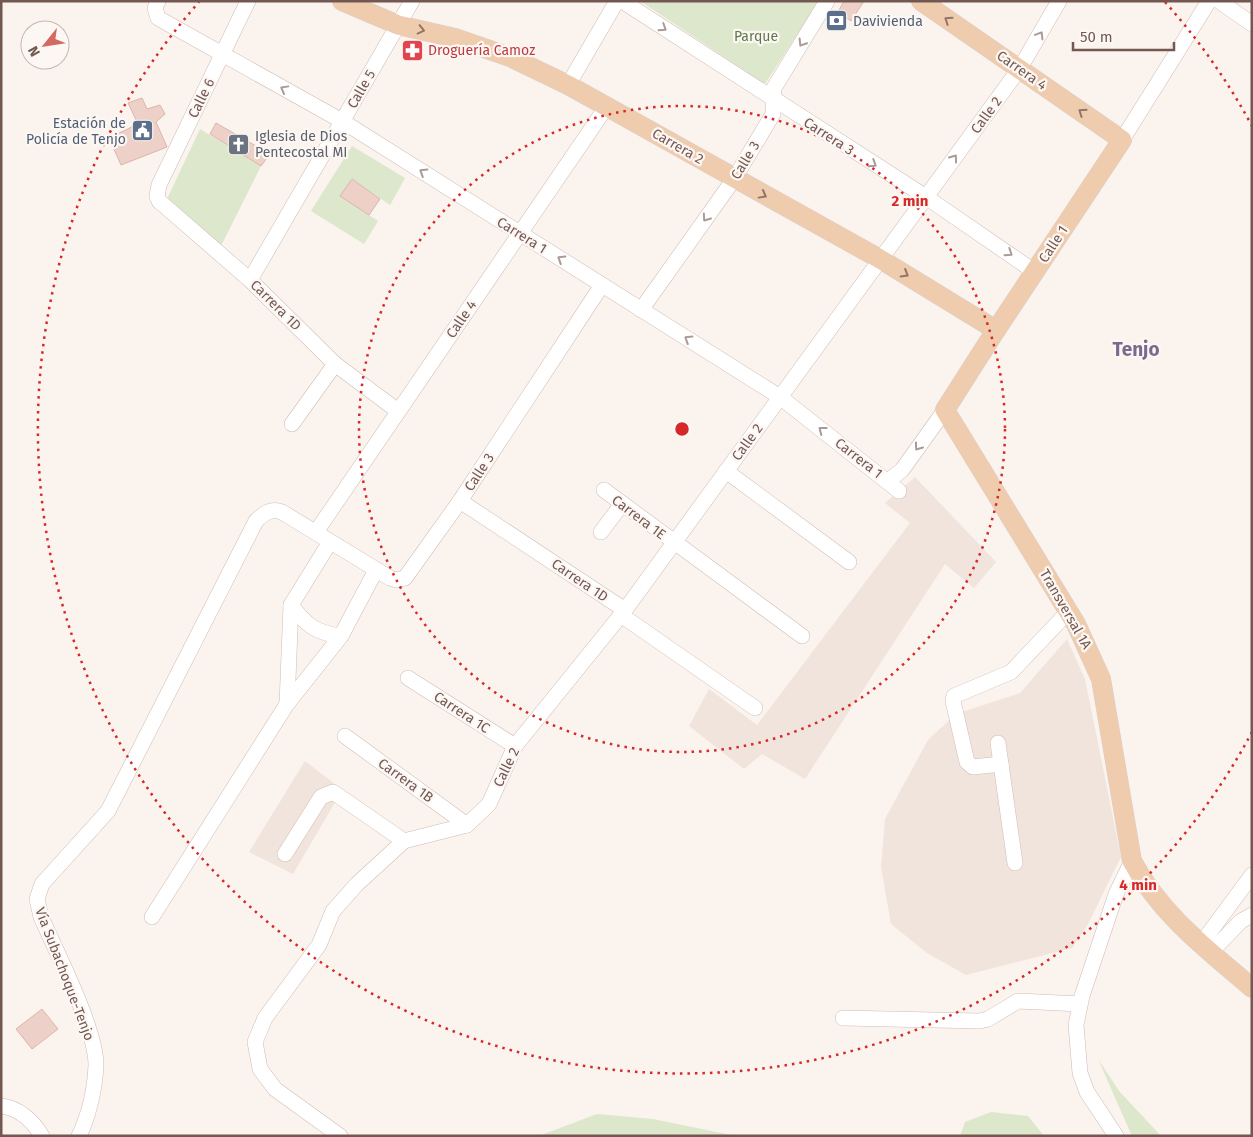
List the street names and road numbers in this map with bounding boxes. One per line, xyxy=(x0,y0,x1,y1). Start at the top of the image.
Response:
street label: Carrera 4 xyxy=(993,47,1050,94)
street label: Calle 5 xyxy=(344,67,379,112)
street label: Calle 6 xyxy=(185,76,218,121)
street label: Calle 2 xyxy=(967,93,1006,137)
street label: Carrera 3 xyxy=(800,114,857,159)
street label: Carrera 2 xyxy=(649,125,707,168)
street label: Calle 3 xyxy=(727,138,763,182)
street label: Carrera 1 xyxy=(494,213,550,257)
street label: Calle 1 xyxy=(1035,223,1072,266)
street label: Carrera 1D xyxy=(247,276,305,334)
street label: Calle 4 xyxy=(443,297,481,341)
street label: Calle 2 xyxy=(728,420,767,464)
street label: Carrera 1 xyxy=(832,435,886,482)
street label: Calle 3 xyxy=(461,450,498,494)
street label: Carrera 1E xyxy=(608,492,669,543)
street label: Carrera 1D xyxy=(548,555,611,606)
street label: Transversal 1A xyxy=(1036,566,1095,652)
street label: Carrera 1C xyxy=(430,688,493,737)
street label: Calle 2 xyxy=(490,745,523,790)
street label: Carrera 1B xyxy=(375,755,437,806)
street label: Vía Subachoque-Tenjo xyxy=(31,905,98,1043)

